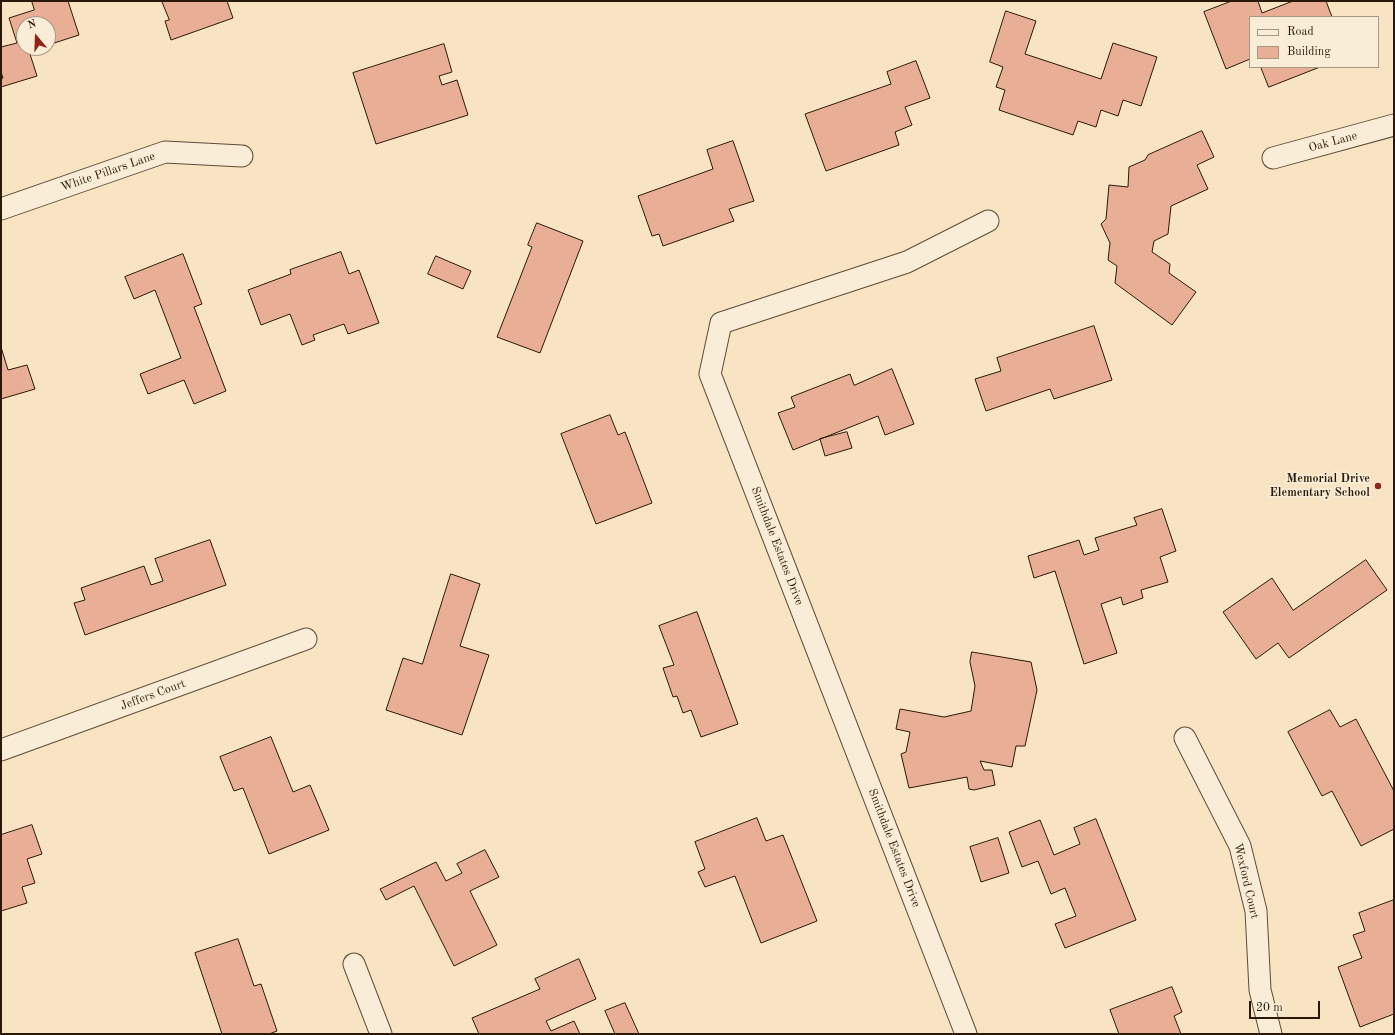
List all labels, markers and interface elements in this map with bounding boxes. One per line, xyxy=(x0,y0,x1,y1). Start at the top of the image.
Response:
north arrow xyxy=(16,16,56,56)
legend xyxy=(1249,16,1379,68)
text: N xyxy=(26,19,38,32)
text: Road xyxy=(1287,26,1314,38)
text: Building xyxy=(1287,46,1331,58)
street label: Oak Lane xyxy=(1307,129,1359,155)
street label: White Pillars Lane xyxy=(59,149,157,195)
place label: Memorial Drive Elementary School xyxy=(1270,472,1370,500)
marker: Memorial Drive Elementary School xyxy=(1373,481,1383,491)
street label: Smithdale Estates Drive xyxy=(748,485,806,607)
street label: Jeffers Court xyxy=(118,677,188,713)
street label: Smithdale Estates Drive xyxy=(865,787,923,909)
street label: Wexford Court xyxy=(1230,842,1262,920)
scale bar xyxy=(1251,993,1322,1019)
text: 20 m xyxy=(1256,1002,1283,1014)

